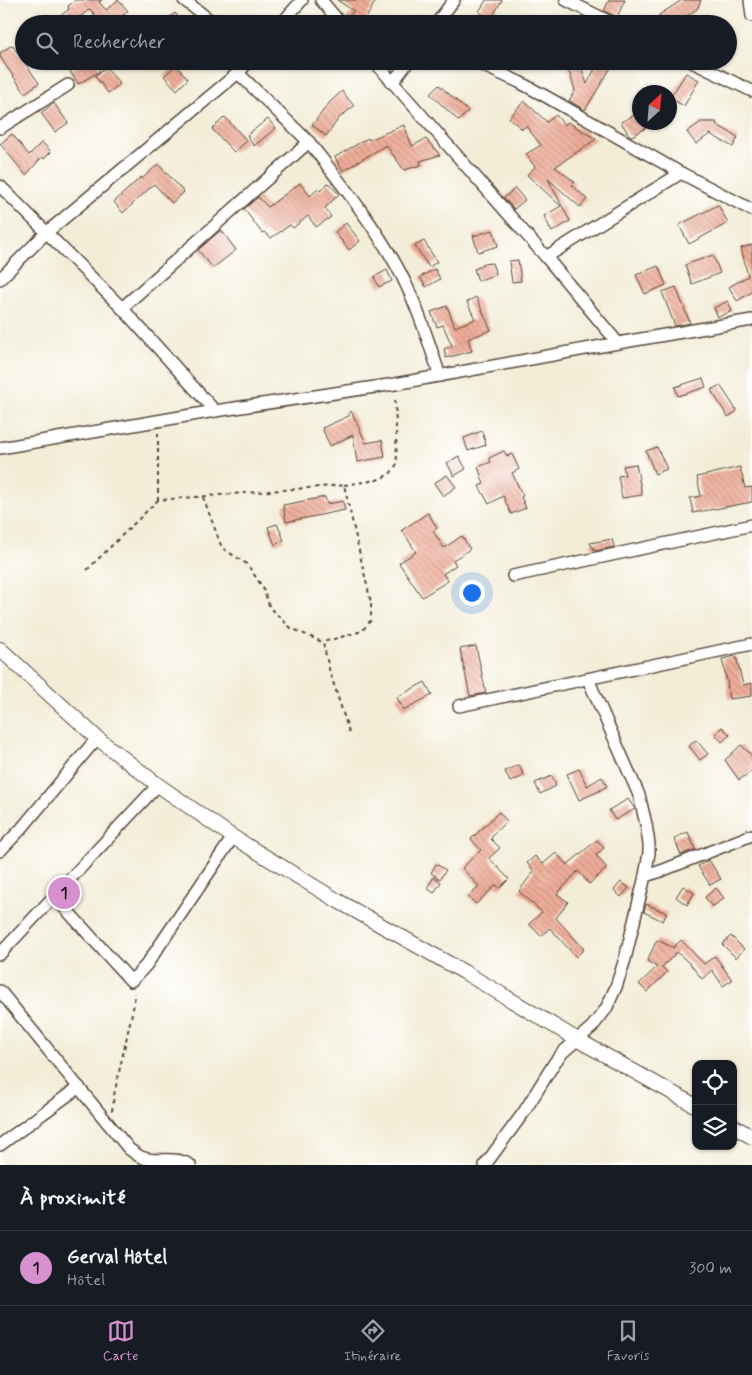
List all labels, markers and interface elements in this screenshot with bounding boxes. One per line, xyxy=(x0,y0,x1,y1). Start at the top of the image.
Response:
search box xyxy=(15,15,737,70)
icon: search xyxy=(33,29,61,57)
text: Rechercher xyxy=(73,30,165,55)
north arrow xyxy=(632,85,677,130)
your location xyxy=(459,580,485,606)
pin: 1 xyxy=(48,874,80,912)
map controls xyxy=(692,1060,737,1150)
button: locate xyxy=(692,1060,737,1105)
button: layers xyxy=(692,1105,737,1150)
text: À proximité xyxy=(20,1184,126,1212)
text: Gerval Hôtel xyxy=(67,1245,167,1270)
text: 1 xyxy=(32,1258,40,1279)
text: 300 m xyxy=(689,1258,732,1279)
text: Hôtel xyxy=(67,1270,105,1291)
tab: Carte xyxy=(103,1317,139,1365)
tab: Itinéraire xyxy=(344,1317,401,1365)
tab: Favoris xyxy=(607,1317,649,1365)

